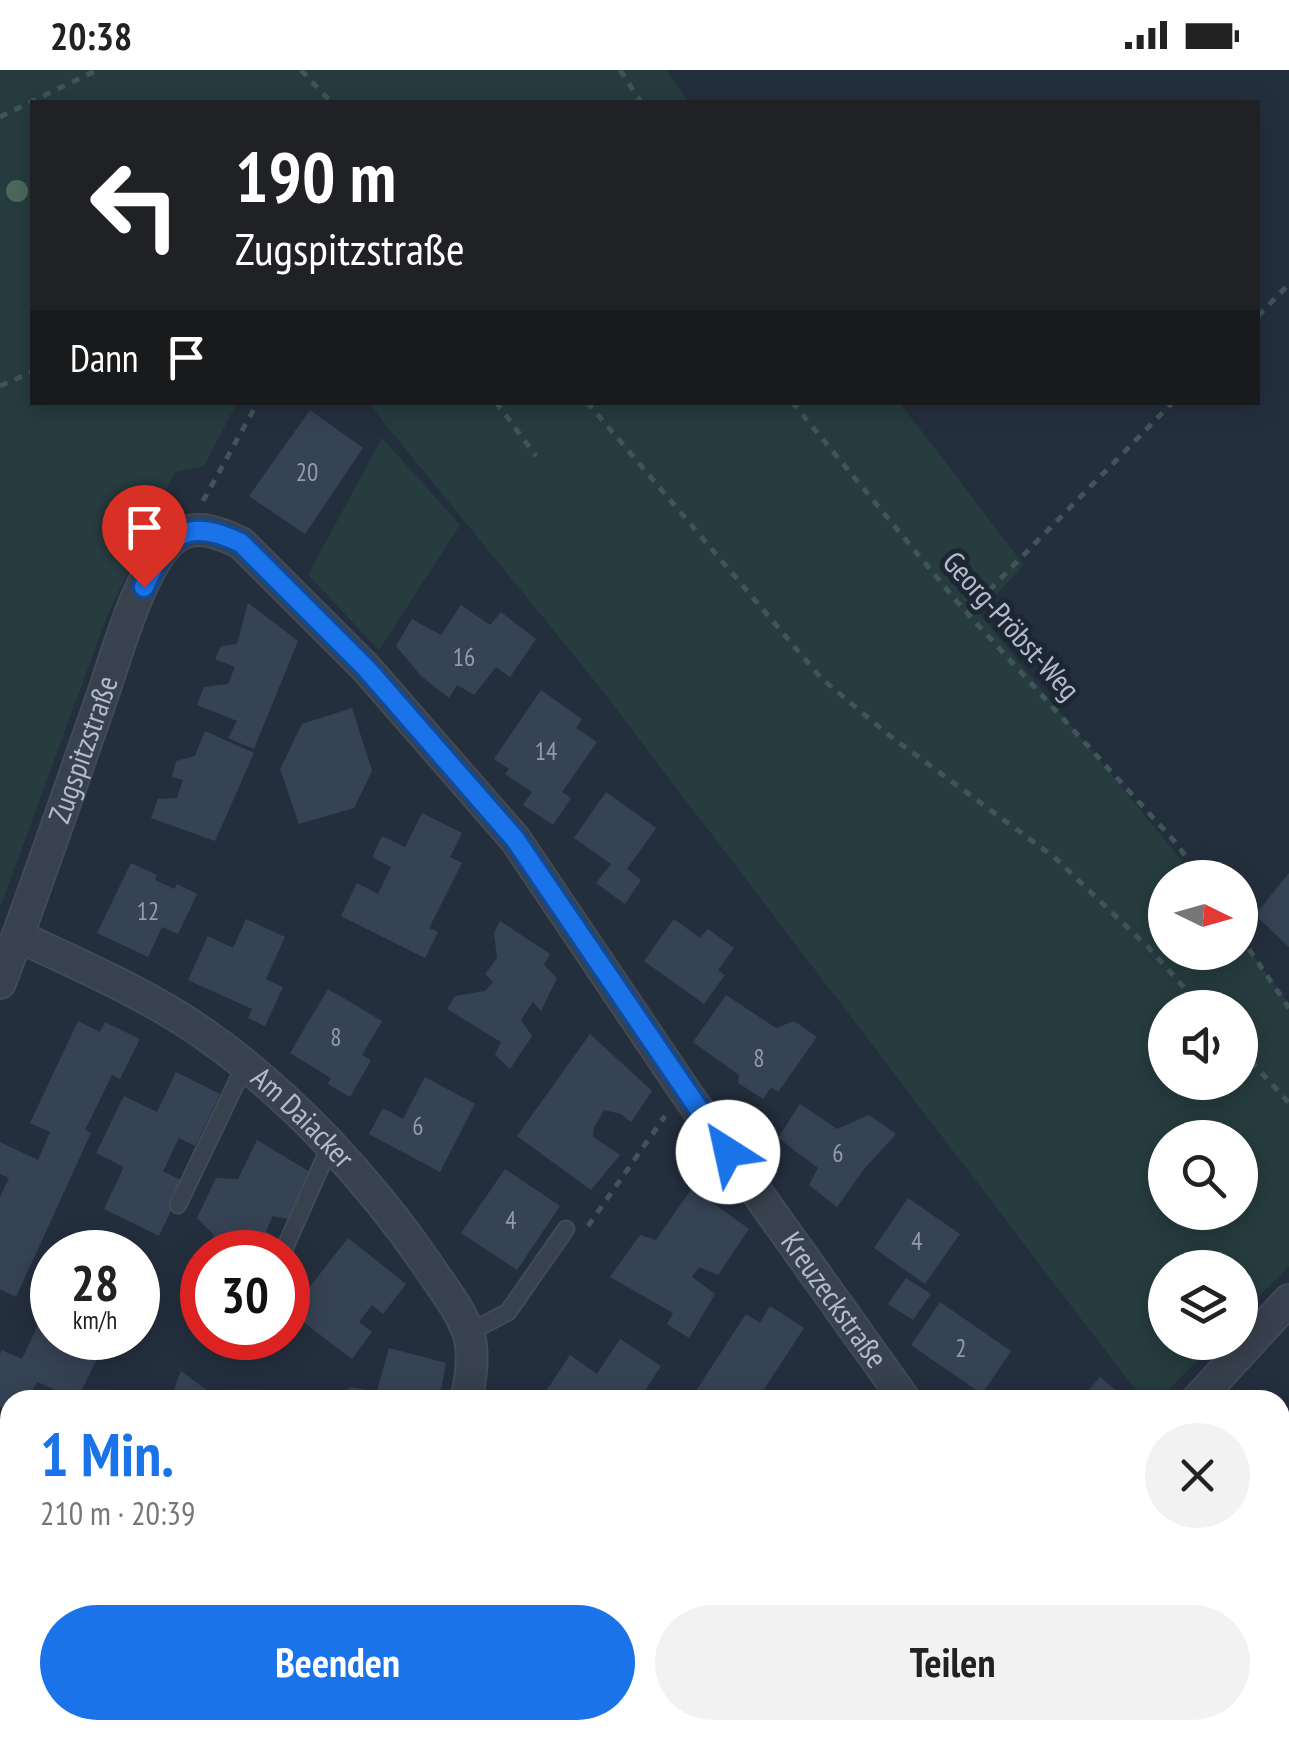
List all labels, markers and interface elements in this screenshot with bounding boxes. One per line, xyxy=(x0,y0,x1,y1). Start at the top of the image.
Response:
text: 20:38 xyxy=(50,11,132,60)
text: 190 m xyxy=(235,131,396,221)
icon: left xyxy=(70,140,200,270)
text: Zugspitzstraße xyxy=(235,219,465,277)
icon: arrive xyxy=(159,330,214,385)
text: Dann xyxy=(70,333,139,382)
house number: 20 xyxy=(296,456,318,488)
pin xyxy=(102,485,187,588)
icon: arrive xyxy=(117,500,172,555)
street label: Georg-Pröbst-Weg xyxy=(935,542,1089,708)
house number: 16 xyxy=(453,641,475,673)
street label: Zugspitzstraße xyxy=(39,671,126,828)
house number: 14 xyxy=(535,735,557,767)
north arrow xyxy=(1148,860,1258,970)
map controls xyxy=(1148,860,1258,1360)
house number: 12 xyxy=(137,895,159,927)
button: sound xyxy=(1148,990,1258,1100)
house number: 8 xyxy=(330,1021,342,1053)
house number: 8 xyxy=(753,1042,765,1074)
street label: Am Daiacker xyxy=(244,1057,364,1176)
position arrow xyxy=(676,1100,780,1204)
house number: 6 xyxy=(412,1110,424,1142)
button: search xyxy=(1148,1120,1258,1230)
house number: 6 xyxy=(832,1137,844,1169)
house number: 4 xyxy=(505,1204,517,1236)
street label: Kreuzeckstraße xyxy=(773,1223,897,1375)
house number: 4 xyxy=(911,1225,923,1257)
speed limit sign: 30 xyxy=(180,1230,310,1360)
text: 28 xyxy=(71,1250,119,1315)
button: layers xyxy=(1148,1250,1258,1360)
text: km/h xyxy=(73,1304,117,1336)
house number: 2 xyxy=(955,1332,967,1364)
text: 1 Min. xyxy=(40,1415,174,1493)
button: close xyxy=(1145,1423,1250,1528)
text: 210 m · 20:39 xyxy=(40,1492,195,1534)
button: Beenden xyxy=(40,1605,635,1720)
button: Teilen xyxy=(655,1605,1250,1720)

